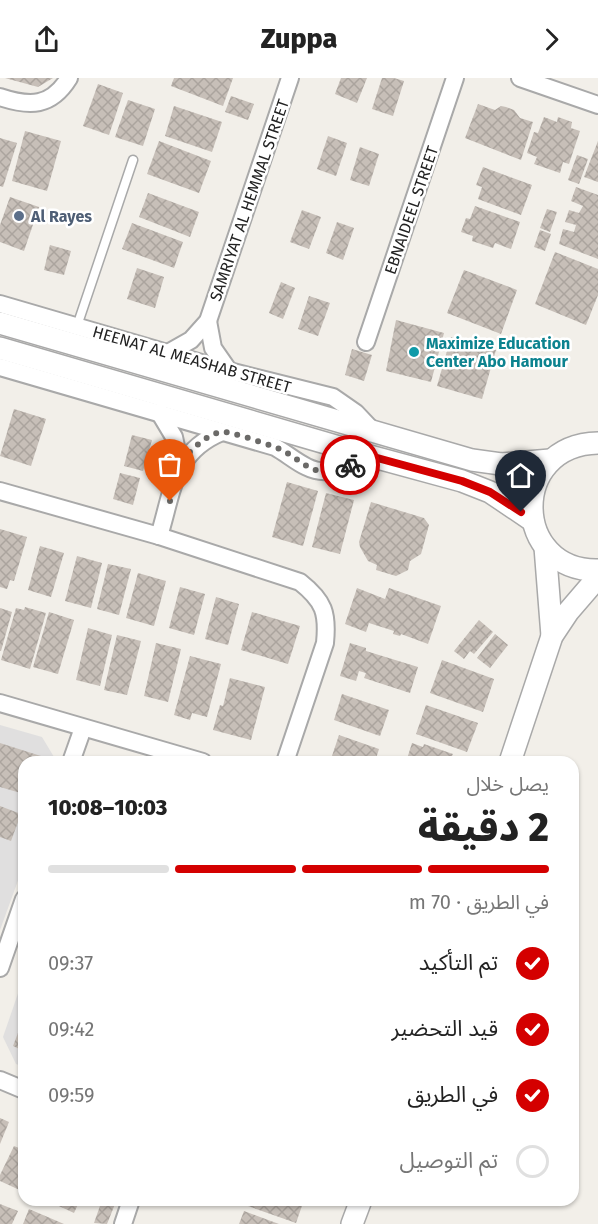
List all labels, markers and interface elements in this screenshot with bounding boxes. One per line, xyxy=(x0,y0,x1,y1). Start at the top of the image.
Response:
icon: share xyxy=(30,23,63,56)
text: Zuppa xyxy=(261,23,337,55)
icon: forward xyxy=(535,23,568,56)
street label: SAMRIYAT AL HEMMAL STREET xyxy=(206,96,293,304)
street label: EBNAIDEEL STREET xyxy=(381,143,443,277)
place label: Al Rayes xyxy=(30,207,92,226)
marker: Al Rayes xyxy=(12,209,26,223)
street label: HEENAT AL MEASHAB STREET xyxy=(90,322,294,397)
place label: Maximize Education Center Abo Hamour xyxy=(426,334,570,371)
marker: Maximize Education Center Abo Hamour xyxy=(407,345,421,359)
courier xyxy=(320,435,380,495)
pin xyxy=(144,439,195,501)
icon: bag xyxy=(153,448,186,481)
icon: bike xyxy=(334,449,367,482)
pin xyxy=(495,450,546,512)
icon: home xyxy=(504,459,537,492)
text: يصل خلال xyxy=(466,772,549,796)
text: 10:03–10:08 xyxy=(48,794,167,821)
text: 2 دقيقة xyxy=(418,805,549,851)
text: في الطريق · 70 m xyxy=(409,890,549,914)
icon: check xyxy=(516,947,549,980)
text: تم التأكيد xyxy=(419,949,498,976)
text: 09:37 xyxy=(48,951,93,975)
icon: check xyxy=(516,1013,549,1046)
text: قيد التحضير xyxy=(391,1015,498,1042)
text: 09:42 xyxy=(48,1017,94,1041)
icon: check xyxy=(516,1079,549,1112)
text: في الطريق xyxy=(407,1081,498,1108)
text: 09:59 xyxy=(48,1083,95,1107)
text: تم التوصيل xyxy=(400,1147,498,1174)

